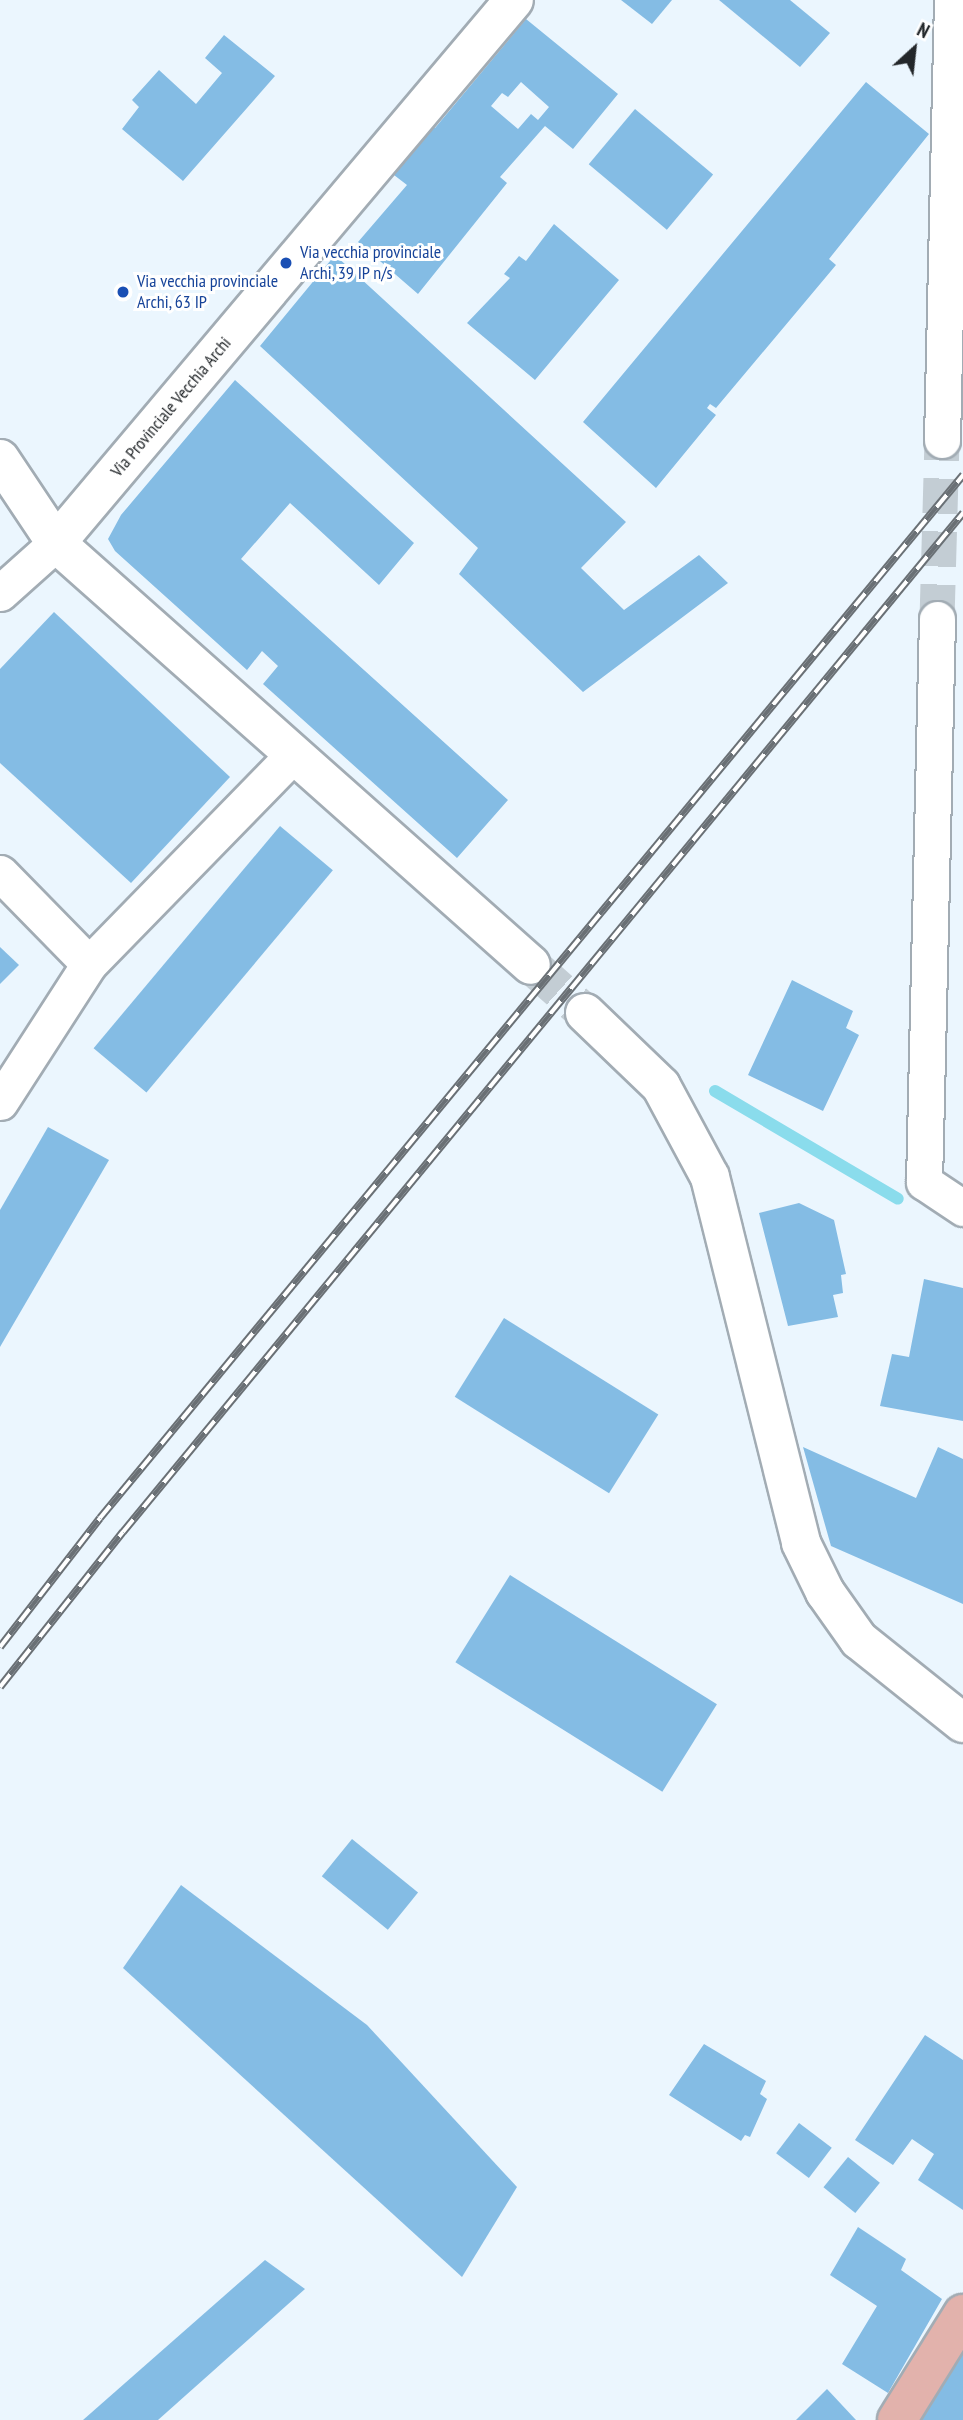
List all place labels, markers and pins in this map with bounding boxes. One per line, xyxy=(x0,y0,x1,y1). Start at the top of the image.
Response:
place label: Via vecchia provinciale Archi, 39 IP n/s xyxy=(300,242,441,284)
marker: Via vecchia provinciale Archi, 39 IP n/s xyxy=(278,255,294,271)
place label: Via vecchia provinciale Archi, 63 IP xyxy=(137,271,278,314)
marker: Via vecchia provinciale Archi, 63 IP xyxy=(115,284,131,300)

